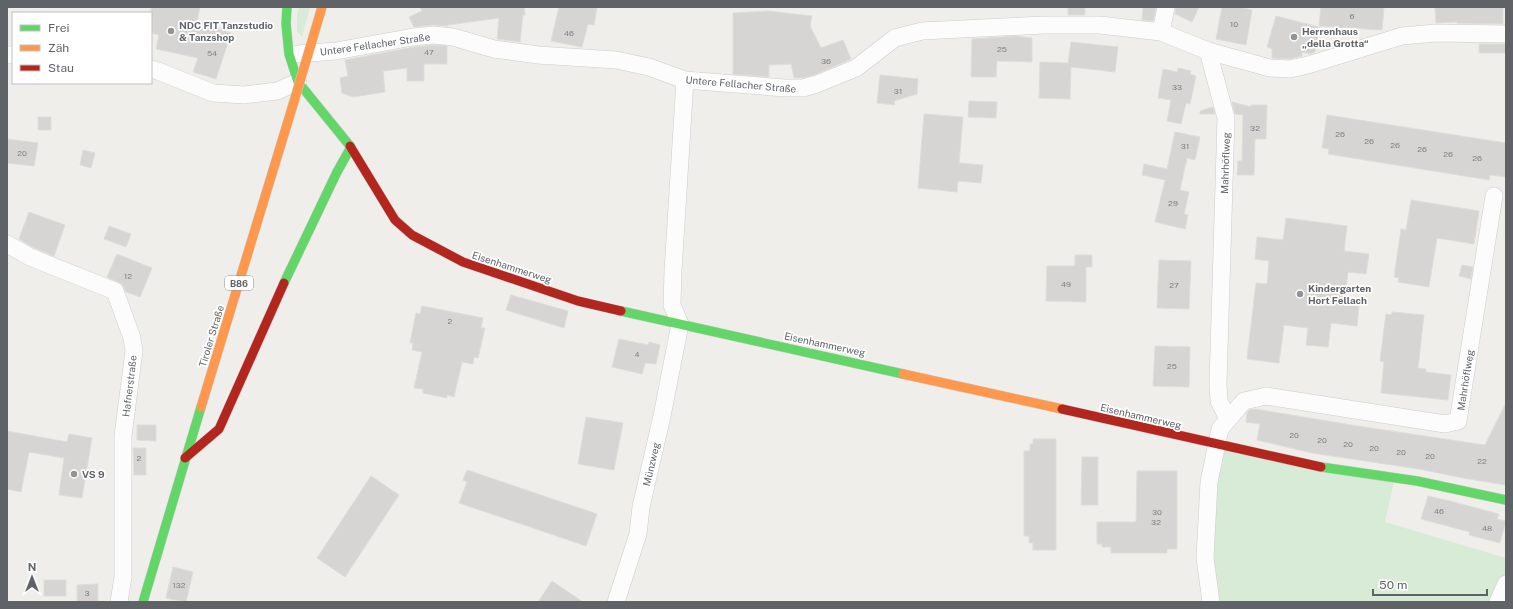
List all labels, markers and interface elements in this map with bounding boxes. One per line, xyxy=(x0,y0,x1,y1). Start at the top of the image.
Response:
house number: 6 xyxy=(1350,11,1355,21)
legend xyxy=(12,12,152,84)
place label: NDC FIT Tanzstudio & Tanzshop xyxy=(179,19,273,43)
house number: 10 xyxy=(1230,19,1238,29)
text: Frei xyxy=(48,21,70,35)
place label: Herrenhaus „della Grotta“ xyxy=(1302,25,1369,49)
marker: NDC FIT Tanzstudio & Tanzshop xyxy=(166,26,176,36)
house number: 46 xyxy=(564,28,574,38)
street label: Untere Fellacher Straße xyxy=(319,30,431,58)
marker: Herrenhaus „della Grotta“ xyxy=(1289,32,1299,42)
text: Zäh xyxy=(48,41,69,55)
house number: 25 xyxy=(997,44,1007,54)
house number: 47 xyxy=(424,47,434,57)
house number: 54 xyxy=(207,48,217,58)
house number: 36 xyxy=(821,56,831,66)
text: Stau xyxy=(48,61,74,75)
street label: Untere Fellacher Straße xyxy=(685,73,797,95)
house number: 33 xyxy=(1172,82,1182,92)
house number: 31 xyxy=(894,86,902,96)
house number: 32 xyxy=(1250,123,1260,133)
house number: 26 xyxy=(1335,129,1345,139)
street label: Mahrhöflweg xyxy=(1218,132,1232,194)
house number: 26 xyxy=(1364,136,1374,146)
house number: 26 xyxy=(1390,140,1400,150)
house number: 31 xyxy=(1181,141,1189,151)
house number: 26 xyxy=(1417,144,1427,154)
house number: 20 xyxy=(17,148,27,158)
house number: 26 xyxy=(1443,149,1453,159)
house number: 26 xyxy=(1472,153,1482,163)
house number: 29 xyxy=(1168,198,1178,208)
street label: Eisenhammerweg xyxy=(471,248,553,286)
house number: 12 xyxy=(124,271,132,281)
road number: B86 xyxy=(225,276,253,290)
house number: 49 xyxy=(1061,279,1071,289)
house number: 27 xyxy=(1169,280,1179,290)
place label: Kindergarten Hort Fellach xyxy=(1308,282,1371,306)
marker: Kindergarten Hort Fellach xyxy=(1295,289,1305,299)
street label: Tiroler Straße xyxy=(196,303,226,368)
house number: 2 xyxy=(448,316,453,326)
street label: Eisenhammerweg xyxy=(783,330,867,358)
house number: 4 xyxy=(634,349,640,359)
street label: Mahrhöflweg xyxy=(1454,349,1476,411)
street label: Hafnerstraße xyxy=(119,354,139,417)
house number: 25 xyxy=(1167,361,1177,371)
street label: Eisenhammerweg xyxy=(1099,401,1183,431)
house number: 20 xyxy=(1289,430,1299,440)
house number: 20 xyxy=(1317,435,1327,445)
house number: 20 xyxy=(1343,439,1353,449)
street label: Münzweg xyxy=(640,441,662,487)
house number: 20 xyxy=(1369,443,1379,453)
house number: 20 xyxy=(1396,447,1406,457)
house number: 20 xyxy=(1425,451,1435,461)
house number: 2 xyxy=(137,453,142,463)
house number: 22 xyxy=(1477,456,1487,466)
place label: VS 9 xyxy=(82,468,105,480)
marker: VS 9 xyxy=(69,469,79,479)
house number: 46 xyxy=(1434,506,1444,516)
house number: 30 xyxy=(1152,507,1162,517)
house number: 32 xyxy=(1151,517,1161,527)
house number: 48 xyxy=(1482,523,1492,533)
north arrow xyxy=(12,557,52,597)
text: N xyxy=(28,561,36,573)
scale bar xyxy=(1373,571,1487,597)
text: 50 m xyxy=(1379,578,1407,592)
house number: 132 xyxy=(172,580,186,590)
house number: 3 xyxy=(84,588,90,598)

